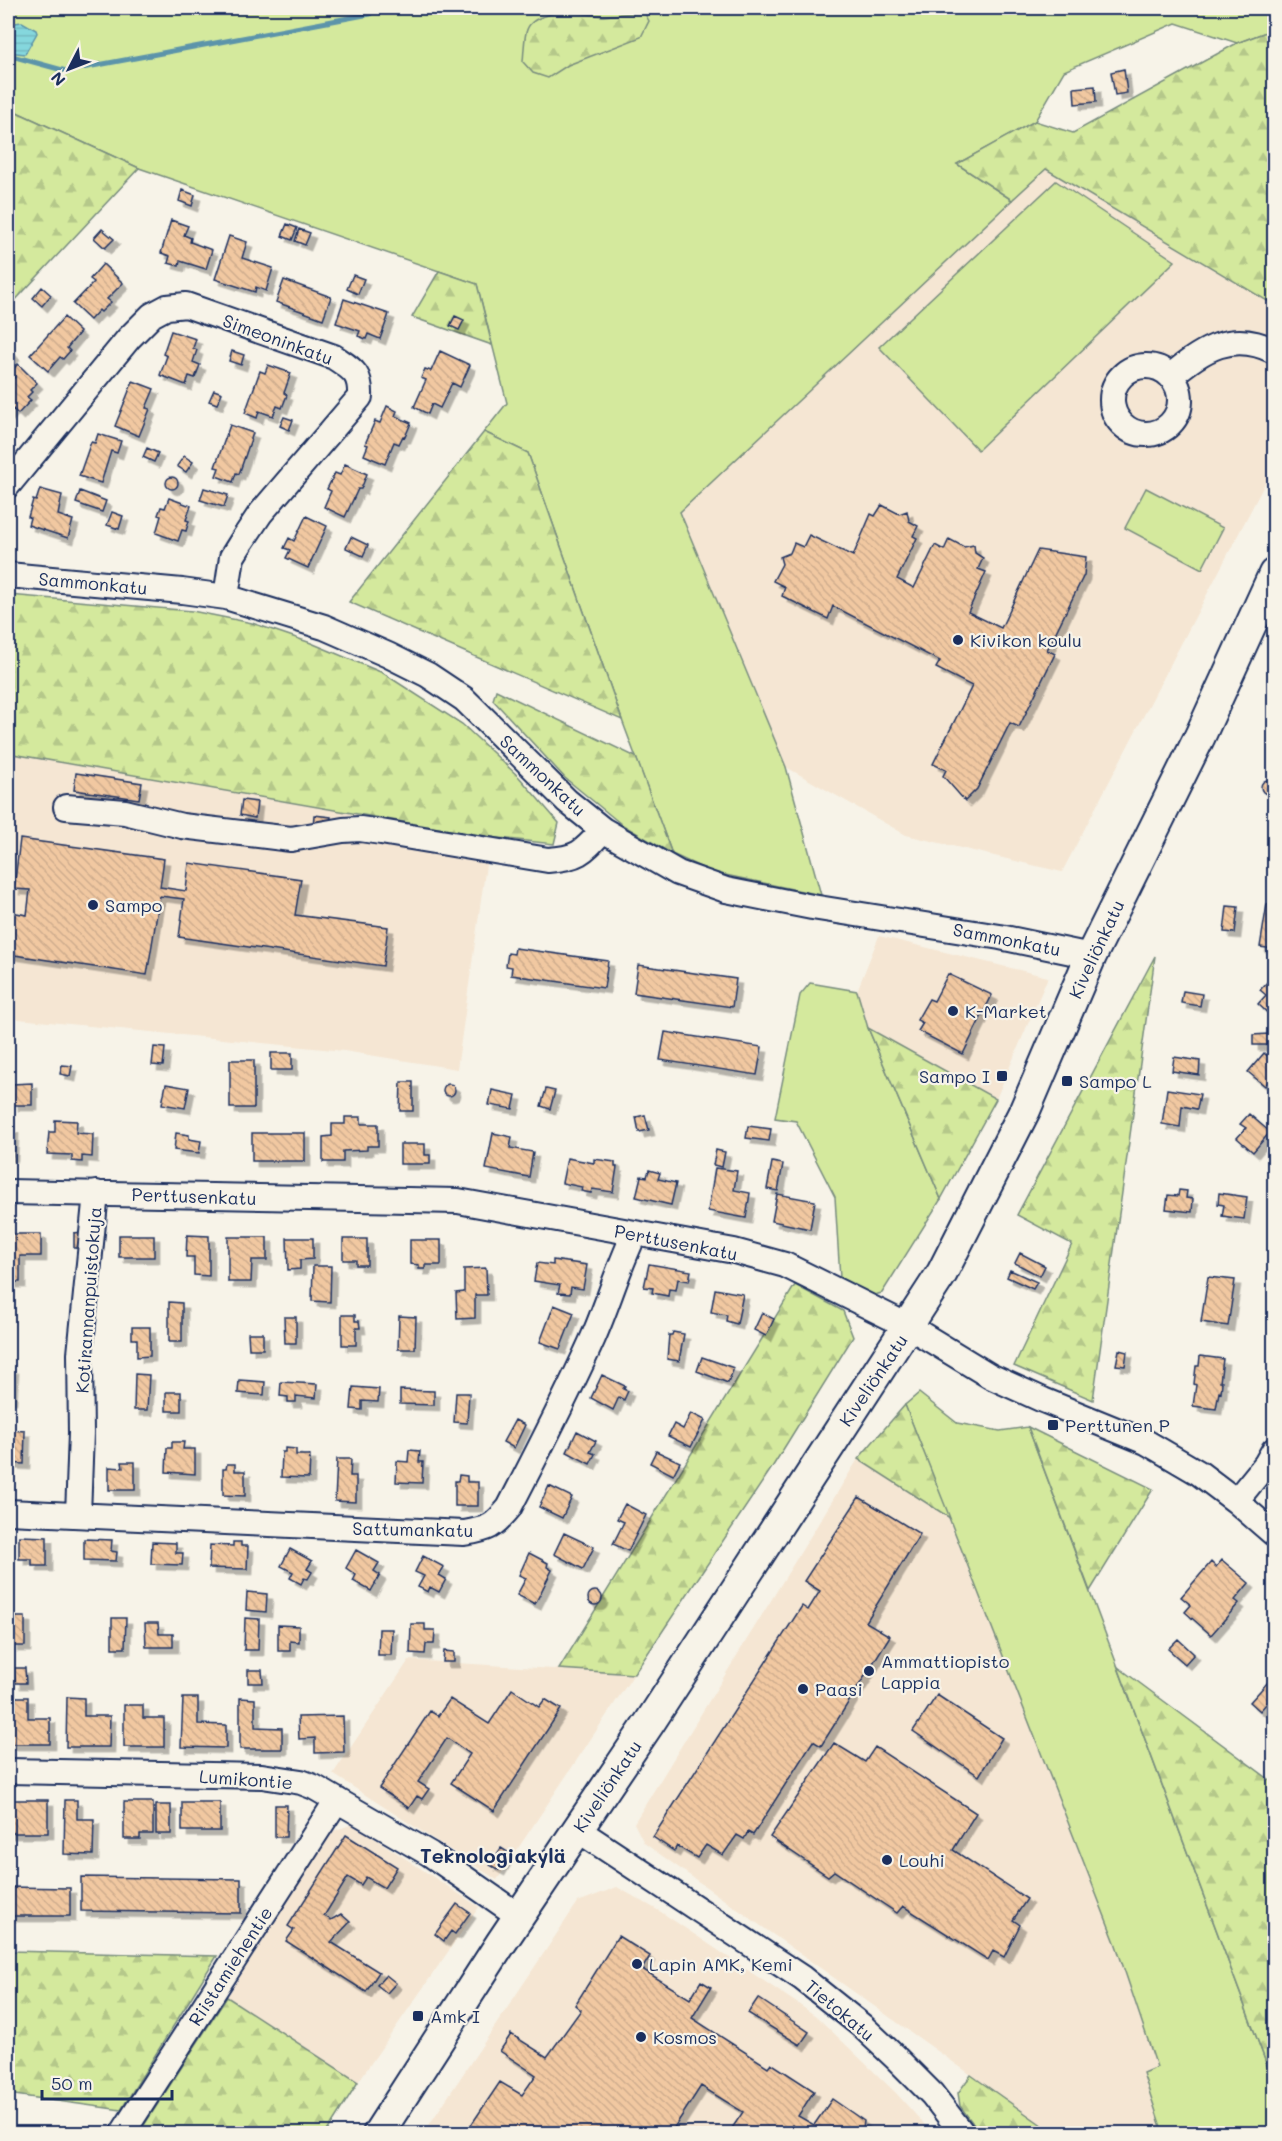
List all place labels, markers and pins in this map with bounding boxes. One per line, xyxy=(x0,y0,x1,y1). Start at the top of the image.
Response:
place label: Kivikon koulu xyxy=(970,628,1082,652)
marker: Kivikon koulu xyxy=(951,633,965,647)
place label: Sampo xyxy=(105,893,163,917)
marker: Sampo xyxy=(86,898,100,912)
place label: K-Market xyxy=(965,999,1047,1023)
marker: K-Market xyxy=(946,1004,960,1018)
place label: Sampo I xyxy=(919,1064,990,1088)
marker: Sampo I xyxy=(995,1069,1009,1083)
place label: Sampo L xyxy=(1079,1069,1152,1093)
marker: Sampo L xyxy=(1060,1074,1074,1088)
place label: Perttunen P xyxy=(1065,1413,1170,1437)
marker: Perttunen P xyxy=(1046,1418,1060,1432)
place label: Ammattiopisto Lappia xyxy=(881,1649,1010,1694)
marker: Ammattiopisto Lappia xyxy=(862,1664,876,1678)
place label: Paasi xyxy=(815,1677,863,1701)
marker: Paasi xyxy=(796,1682,810,1696)
place label: Louhi xyxy=(899,1848,945,1872)
marker: Louhi xyxy=(880,1853,894,1867)
place label: Lapin AMK, Kemi xyxy=(649,1952,793,1976)
marker: Lapin AMK, Kemi xyxy=(630,1957,644,1971)
place label: Amk I xyxy=(430,2004,480,2028)
marker: Amk I xyxy=(411,2009,425,2023)
place label: Kosmos xyxy=(653,2025,717,2049)
marker: Kosmos xyxy=(634,2030,648,2044)

